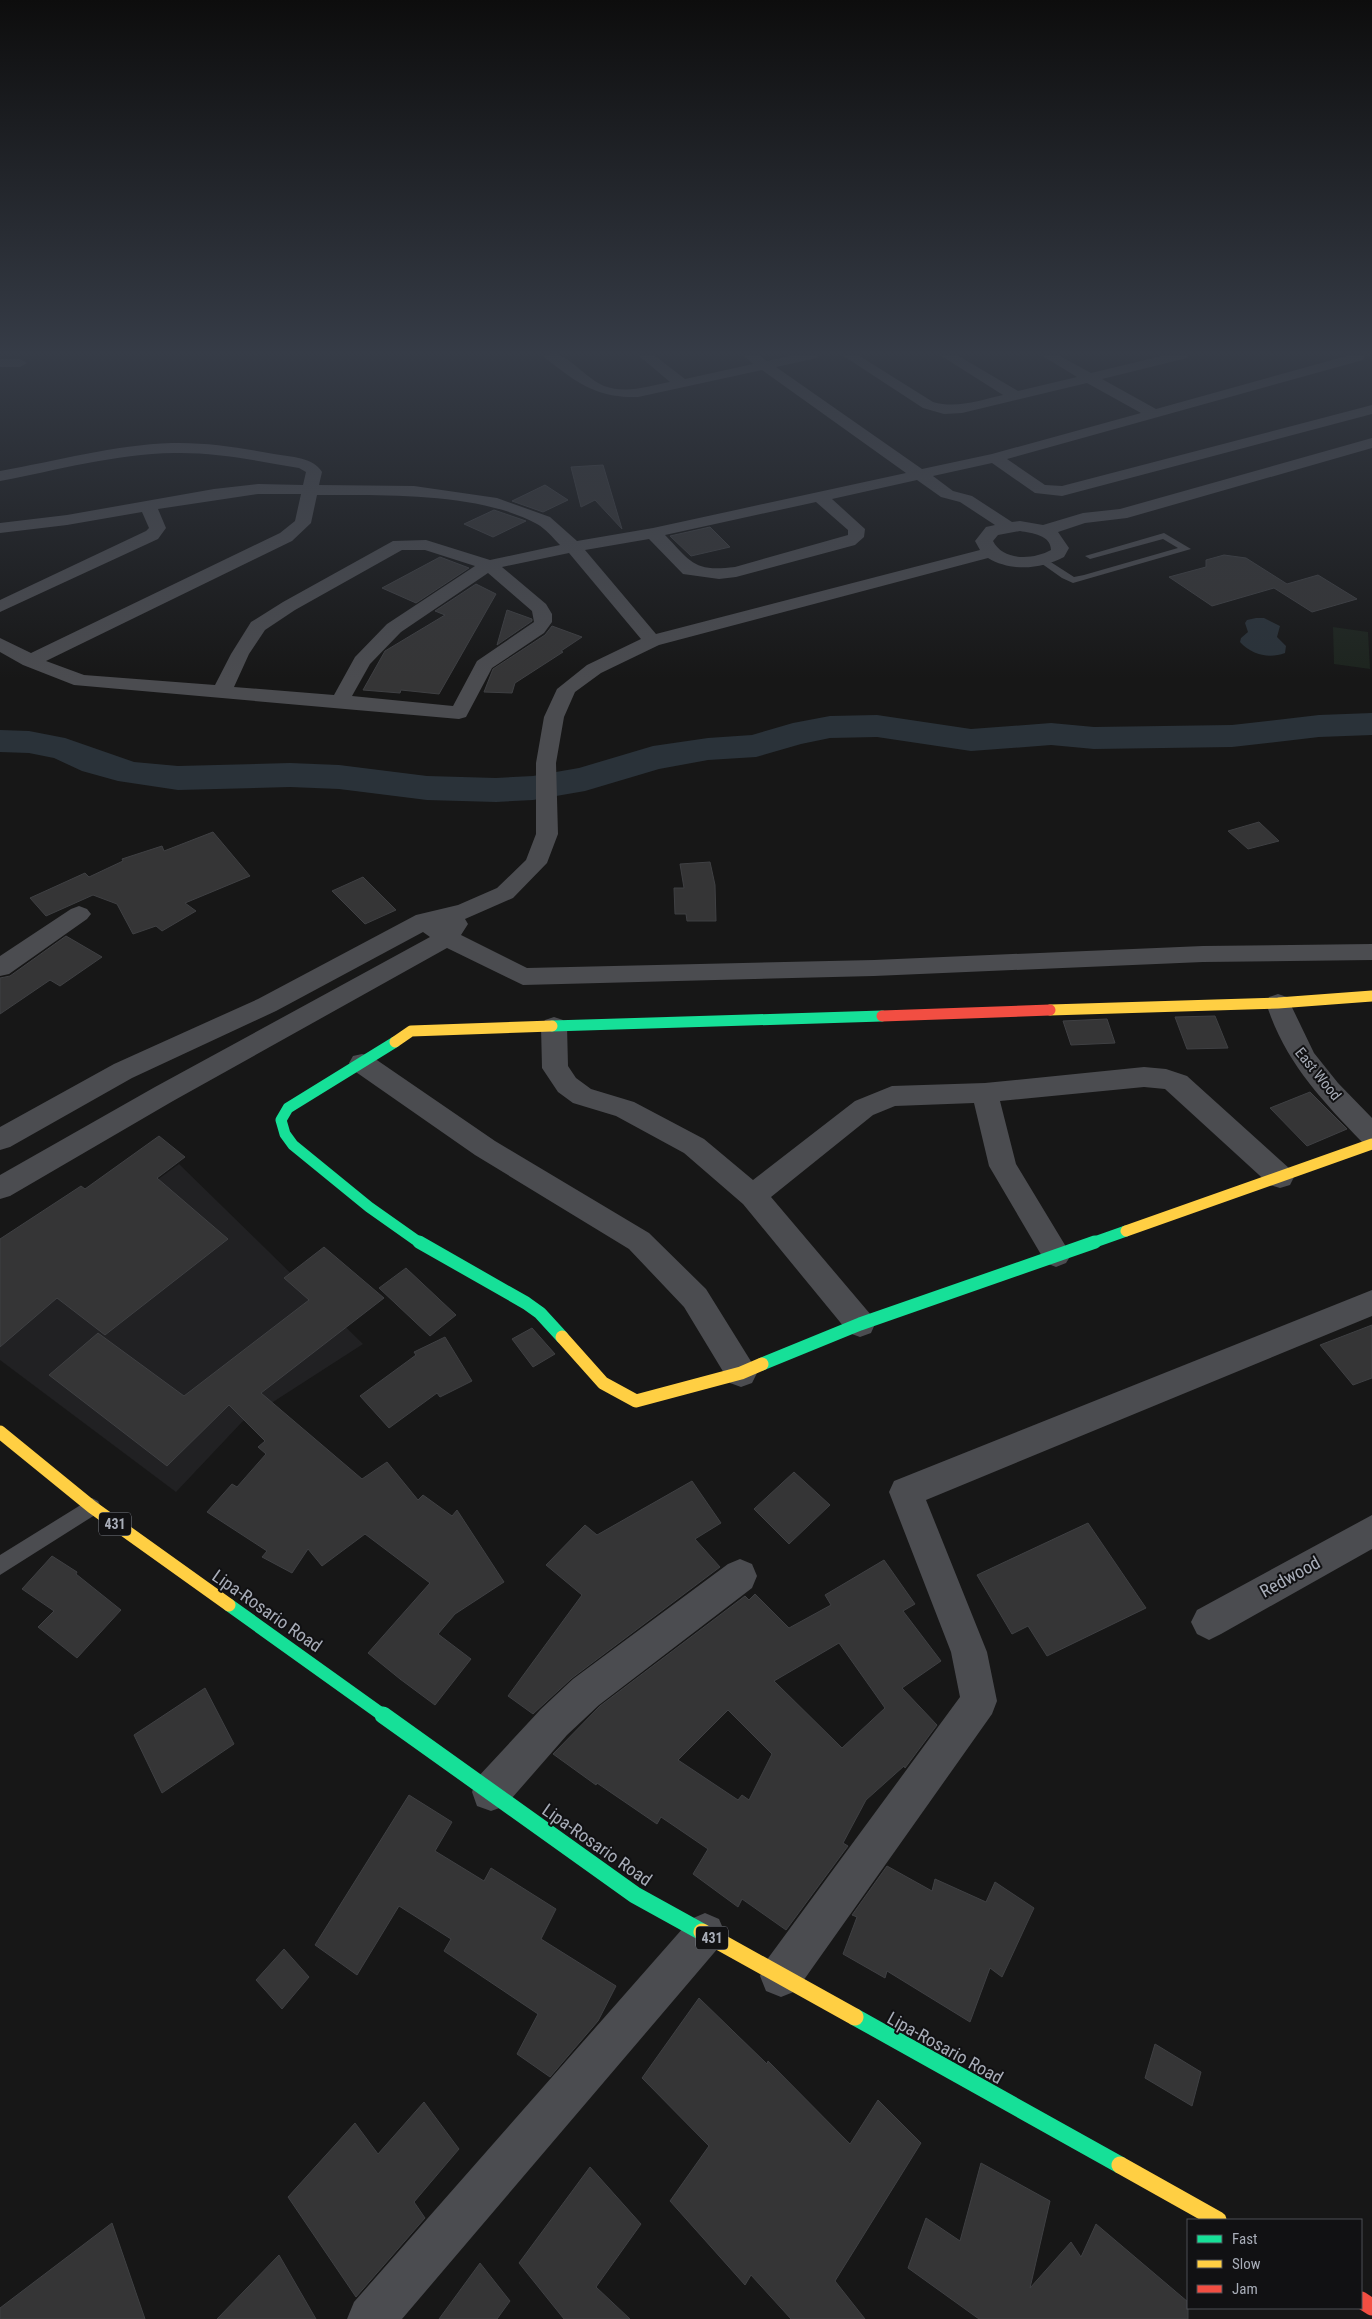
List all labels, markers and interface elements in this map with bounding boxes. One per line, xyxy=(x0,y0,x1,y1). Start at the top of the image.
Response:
street label: East Wood xyxy=(1291,1044,1345,1104)
road number: 431 xyxy=(99,1512,131,1536)
street label: Redwood xyxy=(1256,1551,1324,1602)
street label: Lipa-Rosario Road xyxy=(208,1565,326,1656)
street label: Lipa-Rosario Road xyxy=(538,1799,656,1890)
road number: 431 xyxy=(696,1926,728,1950)
street label: Lipa-Rosario Road xyxy=(884,2007,1007,2088)
legend xyxy=(1187,2219,1362,2309)
text: Fast xyxy=(1232,2230,1257,2248)
text: Slow xyxy=(1232,2255,1261,2273)
text: Jam xyxy=(1232,2280,1258,2298)

